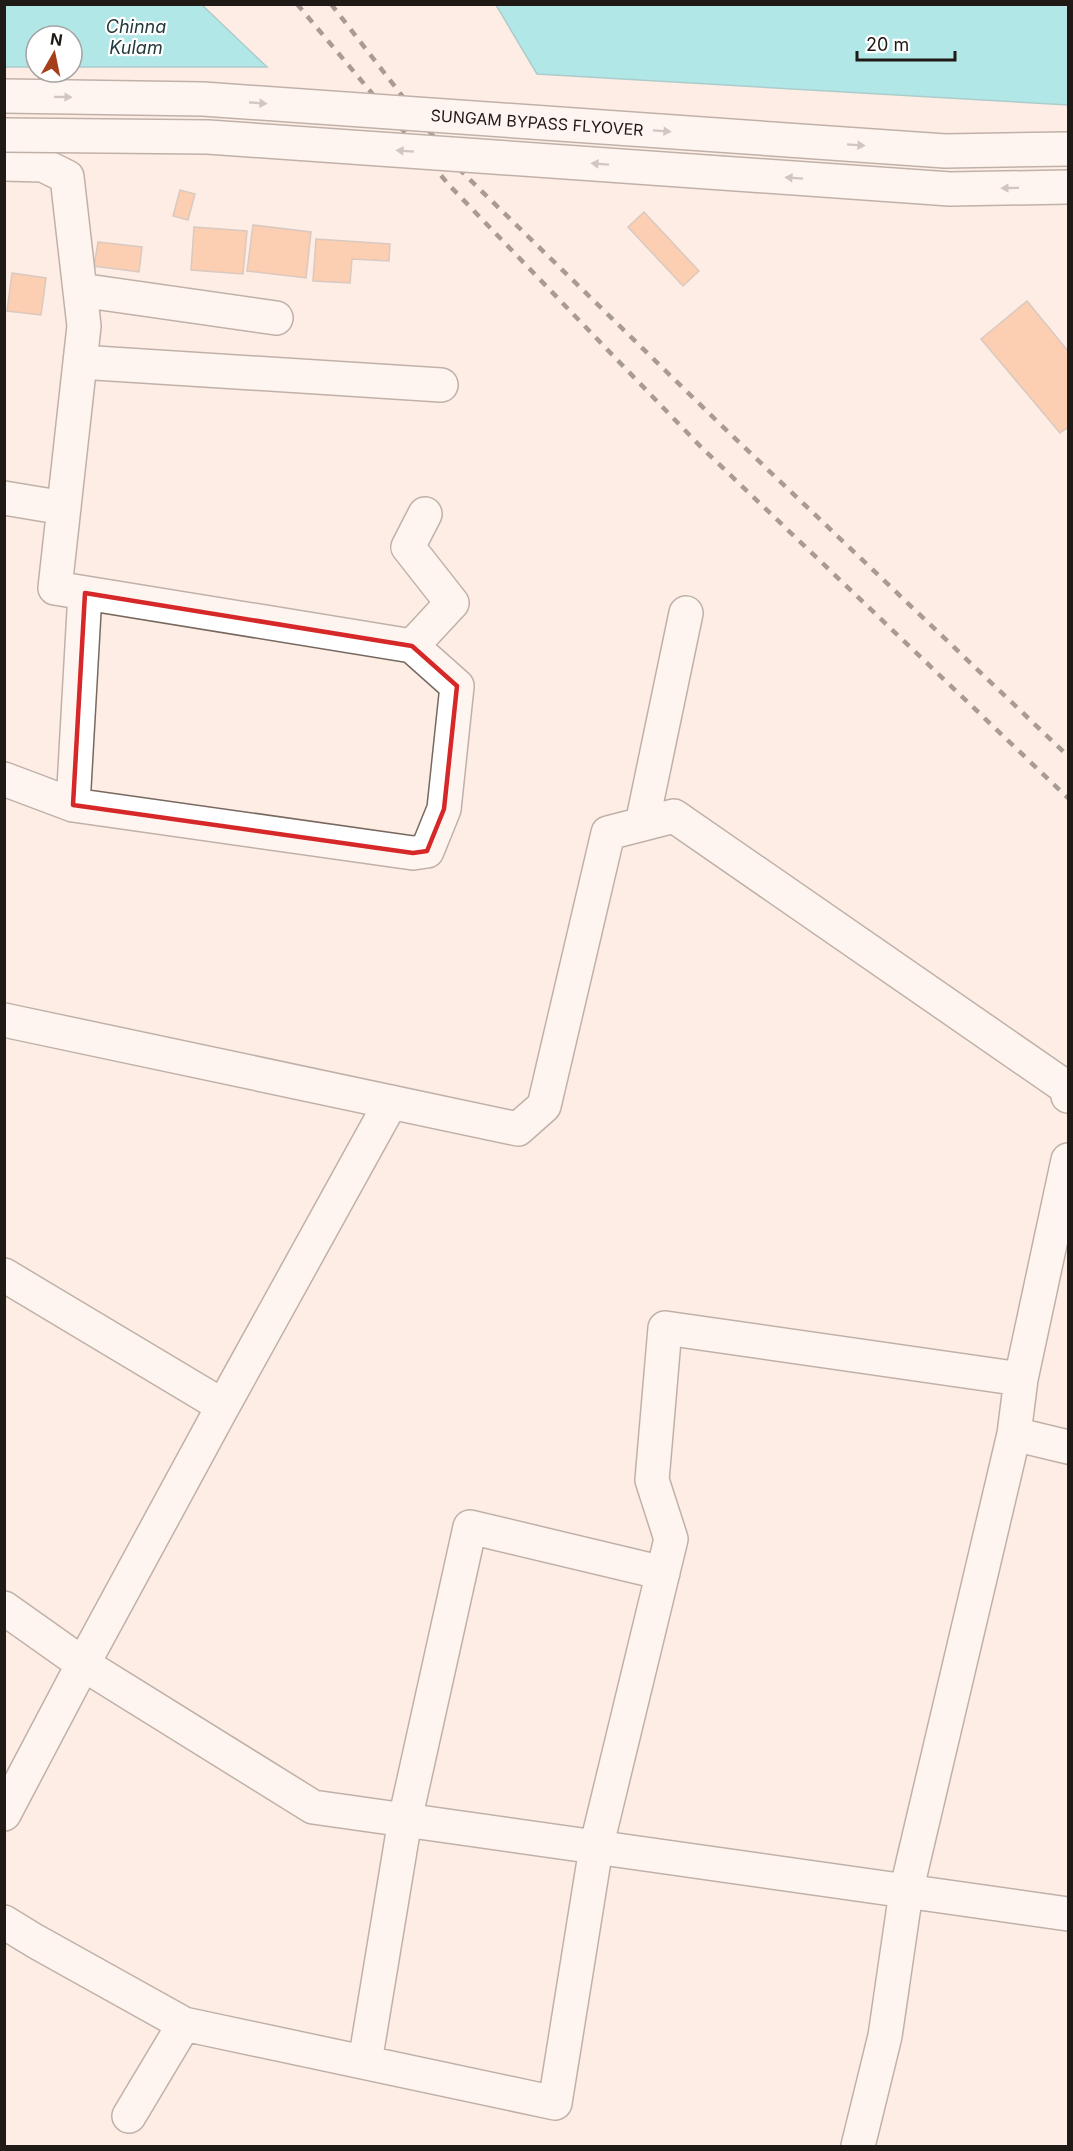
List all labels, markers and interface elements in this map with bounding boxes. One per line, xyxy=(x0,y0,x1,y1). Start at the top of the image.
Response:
water label: Chinna Kulam xyxy=(106,16,166,58)
north arrow xyxy=(24,24,84,84)
scale bar xyxy=(857,24,954,62)
text: N xyxy=(49,28,64,50)
text: 20 m xyxy=(866,34,909,55)
one-way arrow xyxy=(53,92,72,102)
one-way arrow xyxy=(248,98,267,108)
street label: SUNGAM BYPASS FLYOVER xyxy=(430,105,644,140)
one-way arrow xyxy=(652,127,671,136)
one-way arrow xyxy=(847,140,866,150)
one-way arrow xyxy=(396,146,415,155)
one-way arrow xyxy=(590,159,609,169)
one-way arrow xyxy=(785,173,804,182)
one-way arrow xyxy=(1001,183,1020,192)

